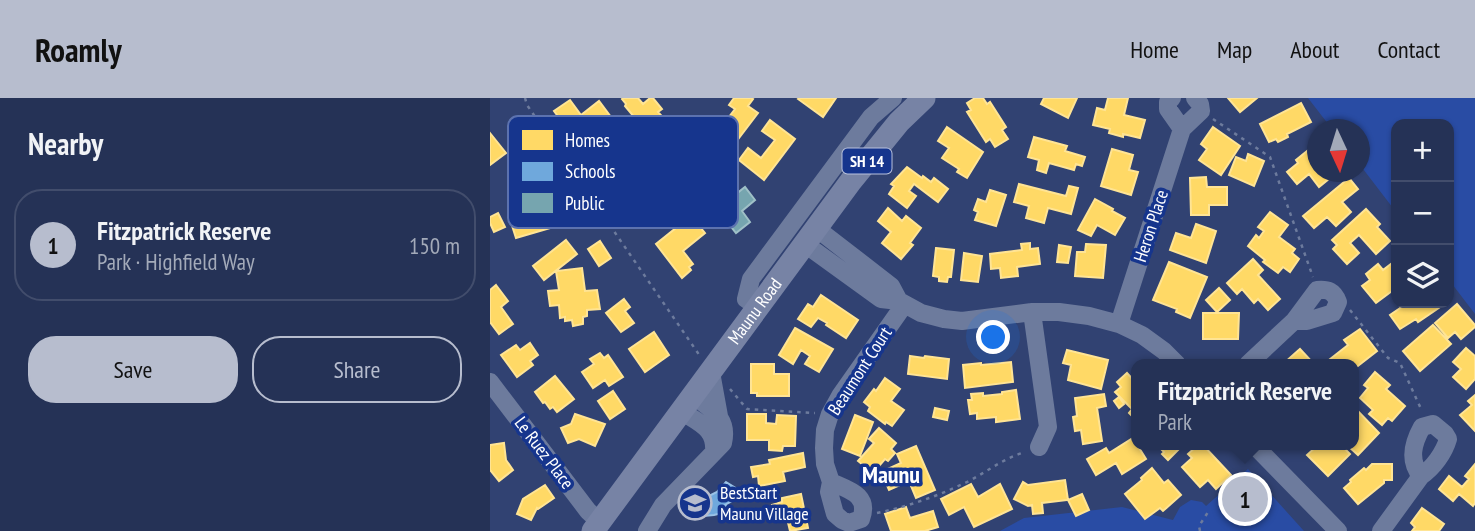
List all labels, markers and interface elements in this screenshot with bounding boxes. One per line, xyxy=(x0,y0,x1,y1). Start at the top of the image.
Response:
text: Roamly xyxy=(35,28,122,71)
text: Home xyxy=(1130,34,1179,65)
text: Map xyxy=(1217,34,1252,65)
text: About xyxy=(1290,34,1339,65)
text: Contact xyxy=(1377,34,1440,65)
legend xyxy=(508,116,738,228)
north arrow xyxy=(1307,119,1370,182)
map controls xyxy=(1391,119,1454,308)
button: + xyxy=(1391,119,1454,182)
text: Nearby xyxy=(28,124,103,163)
text: Homes xyxy=(565,128,610,152)
road number: SH 14 xyxy=(842,148,892,174)
text: Schools xyxy=(565,159,616,183)
button: − xyxy=(1391,182,1454,245)
street label: Heron Place xyxy=(1128,187,1173,265)
text: Public xyxy=(565,191,605,215)
text: Fitzpatrick Reserve xyxy=(97,214,271,247)
text: 1 xyxy=(48,231,59,260)
text: 150 m xyxy=(409,231,460,260)
button: layers xyxy=(1391,245,1454,308)
text: Park · Highfield Way xyxy=(97,247,255,276)
street label: Maunu Road xyxy=(723,273,787,349)
your location xyxy=(976,320,1010,354)
street label: Beaumont Court xyxy=(823,322,897,419)
button: Save xyxy=(28,336,238,403)
button: Share xyxy=(252,336,462,403)
popup xyxy=(1131,359,1359,450)
text: Fitzpatrick Reserve xyxy=(1158,374,1332,407)
text: Park xyxy=(1158,407,1192,436)
street label: Le Ruez Place xyxy=(510,412,579,493)
district label: Maunu xyxy=(862,459,920,490)
pin: 1 xyxy=(1222,473,1268,525)
place label: BestStart Maunu Village xyxy=(720,481,809,525)
school or university icon: BestStart Maunu Village xyxy=(676,484,714,522)

